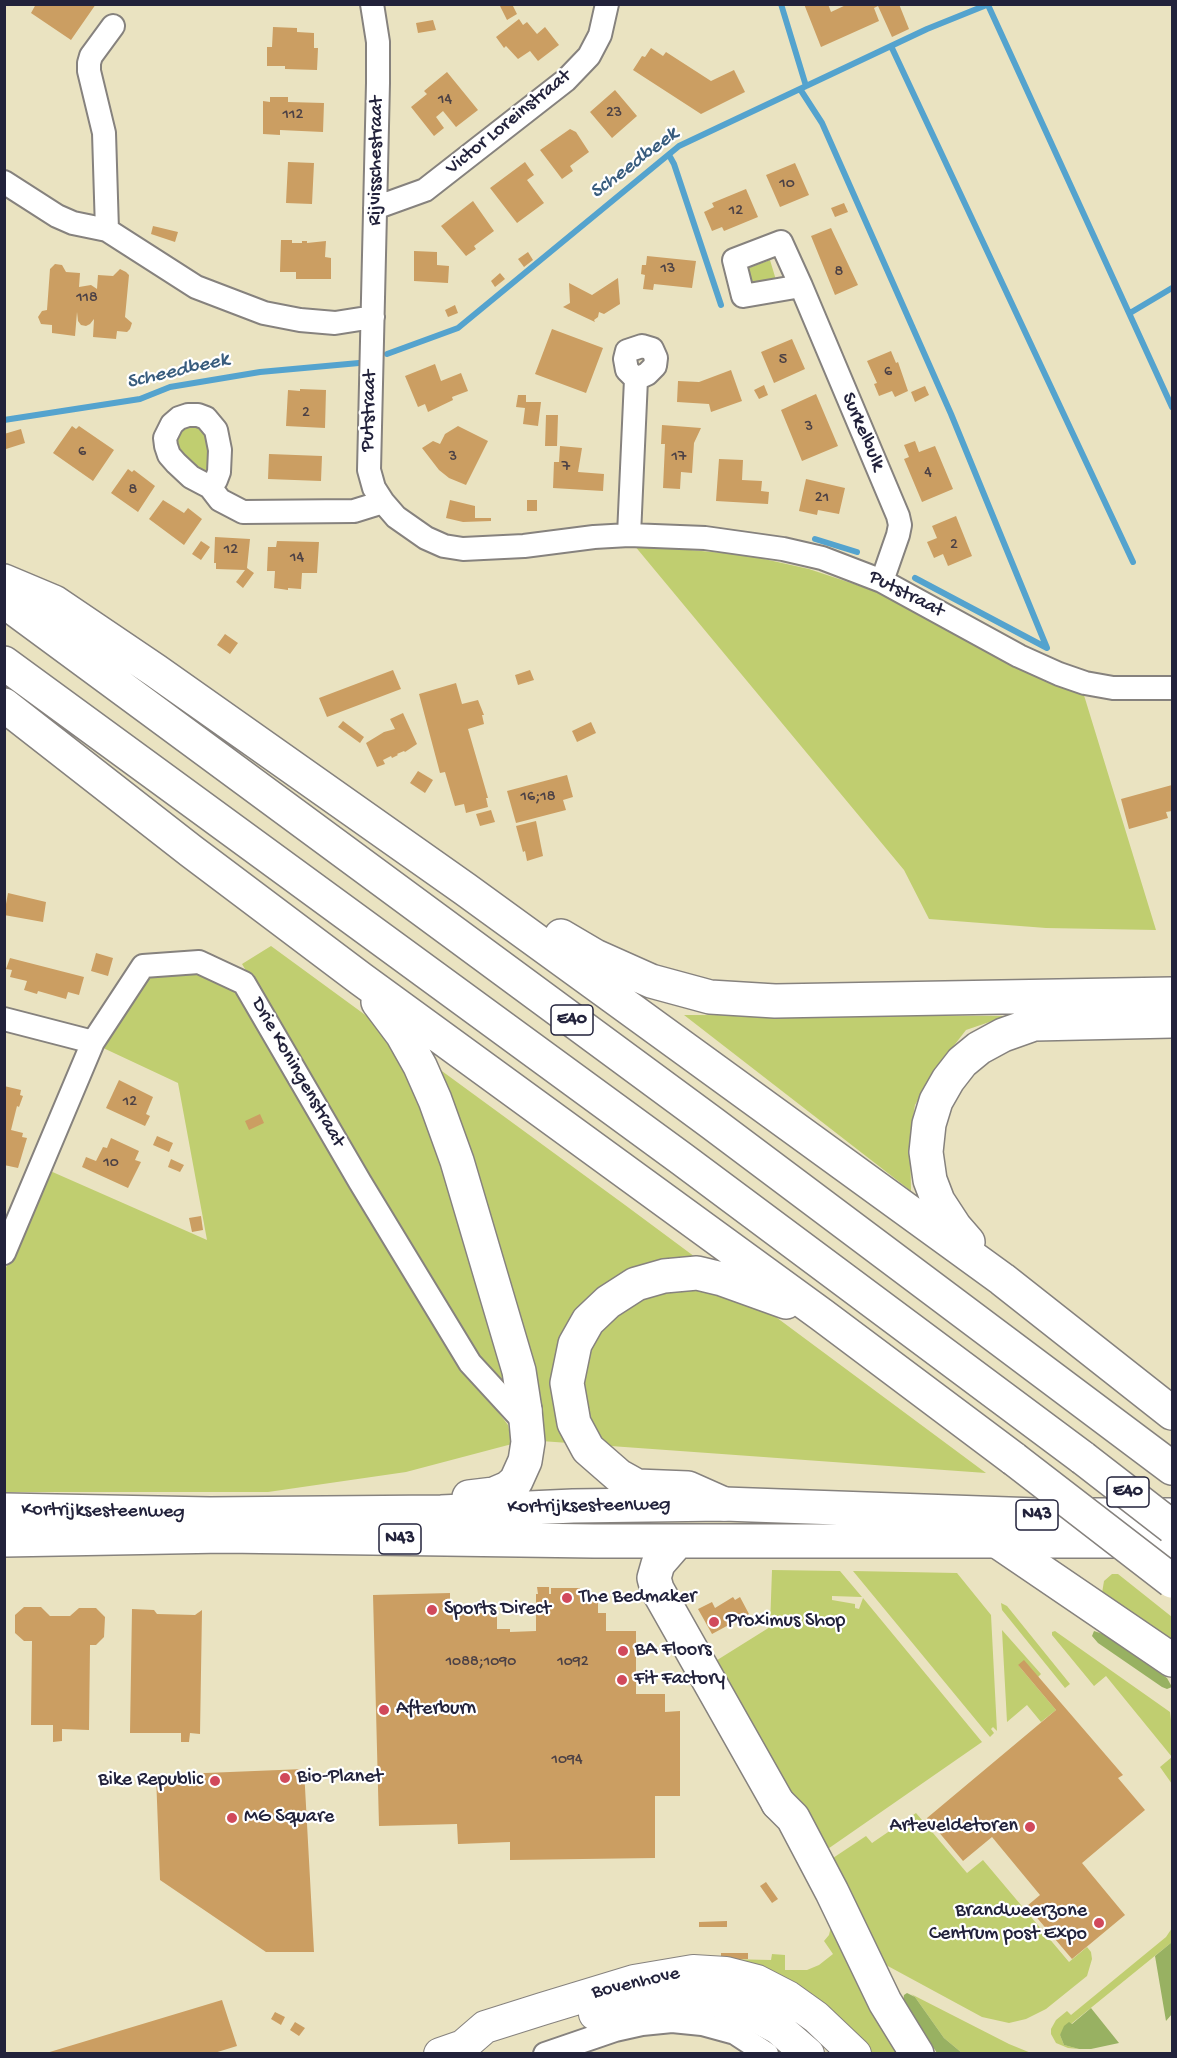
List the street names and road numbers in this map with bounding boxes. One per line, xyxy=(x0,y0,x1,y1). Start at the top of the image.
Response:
street label: Victor Loreinstraat xyxy=(441,65,577,181)
street label: Rijvisschestraat xyxy=(364,96,390,226)
street label: Putstraat xyxy=(357,370,383,452)
street label: Surkelbulk xyxy=(835,389,889,475)
street label: Putstraat xyxy=(864,566,948,624)
street label: Drie Koningenstraat xyxy=(245,994,349,1152)
road number: E40 xyxy=(551,1005,593,1035)
road number: E40 xyxy=(1107,1477,1149,1507)
street label: Kortrijksesteenweg xyxy=(507,1494,671,1520)
street label: Kortrijksesteenweg xyxy=(21,1499,185,1525)
road number: N43 xyxy=(1016,1500,1058,1530)
road number: N43 xyxy=(379,1524,421,1554)
street label: Bovenhove xyxy=(590,1962,682,2006)

